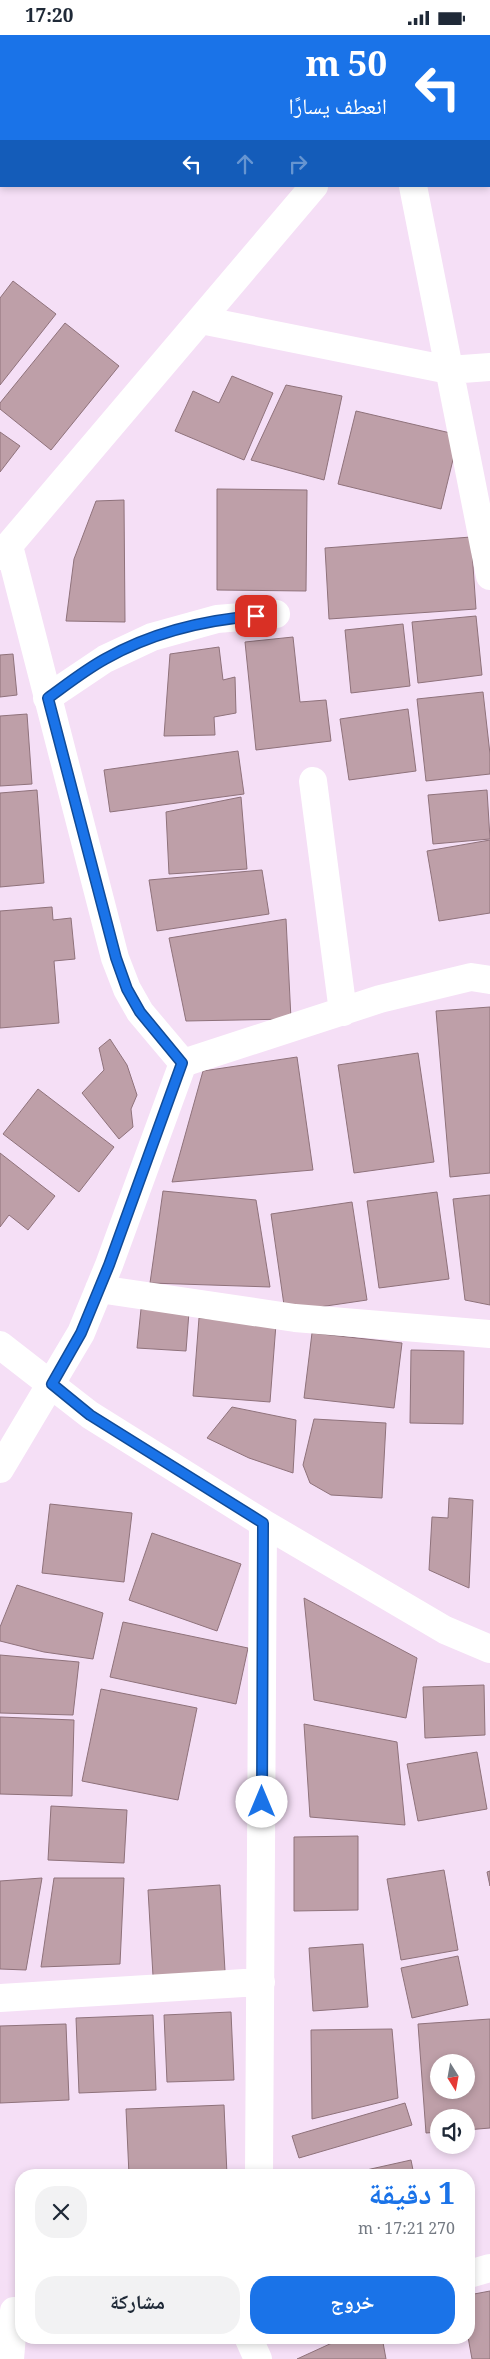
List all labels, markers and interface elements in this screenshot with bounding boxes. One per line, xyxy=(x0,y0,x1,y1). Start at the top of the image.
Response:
text: 17:20 xyxy=(25,2,73,34)
text: 50 m xyxy=(306,39,387,98)
icon: left xyxy=(405,55,470,120)
text: انعطف يسارًا xyxy=(289,90,387,128)
icon: left xyxy=(178,150,206,178)
icon: ahead xyxy=(231,150,259,178)
icon: right xyxy=(284,150,312,178)
pin xyxy=(235,595,277,637)
icon: arrive xyxy=(242,602,270,630)
position arrow xyxy=(235,1775,287,1827)
north arrow xyxy=(430,2054,475,2099)
map controls xyxy=(430,2054,475,2154)
button: sound xyxy=(430,2109,475,2154)
text: 1 دقيقة xyxy=(369,2172,455,2223)
button: close xyxy=(35,2186,87,2238)
text: 270 m · 17:21 xyxy=(358,2217,455,2244)
button: مشاركة xyxy=(35,2276,240,2334)
button: خروج xyxy=(250,2276,455,2334)

